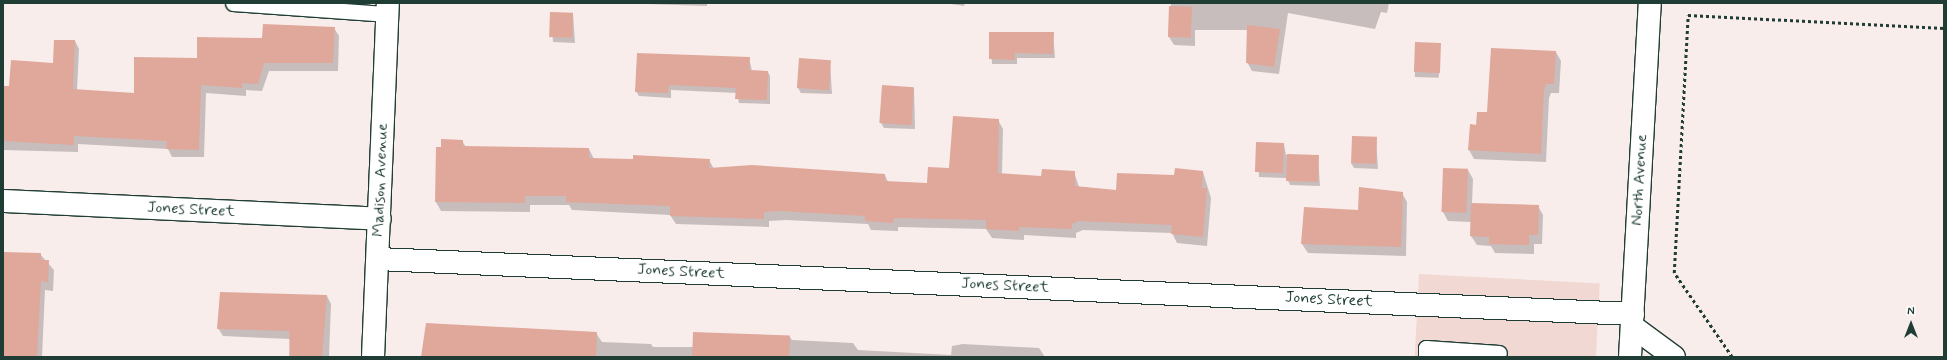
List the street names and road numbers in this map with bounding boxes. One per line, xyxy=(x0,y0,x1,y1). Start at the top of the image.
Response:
street label: Madison Avenue xyxy=(370,125,392,235)
street label: North Avenue xyxy=(1628,134,1652,226)
street label: Jones Street xyxy=(147,198,235,222)
street label: Jones Street xyxy=(637,260,725,284)
street label: Jones Street xyxy=(961,274,1049,298)
street label: Jones Street xyxy=(1285,288,1373,312)

